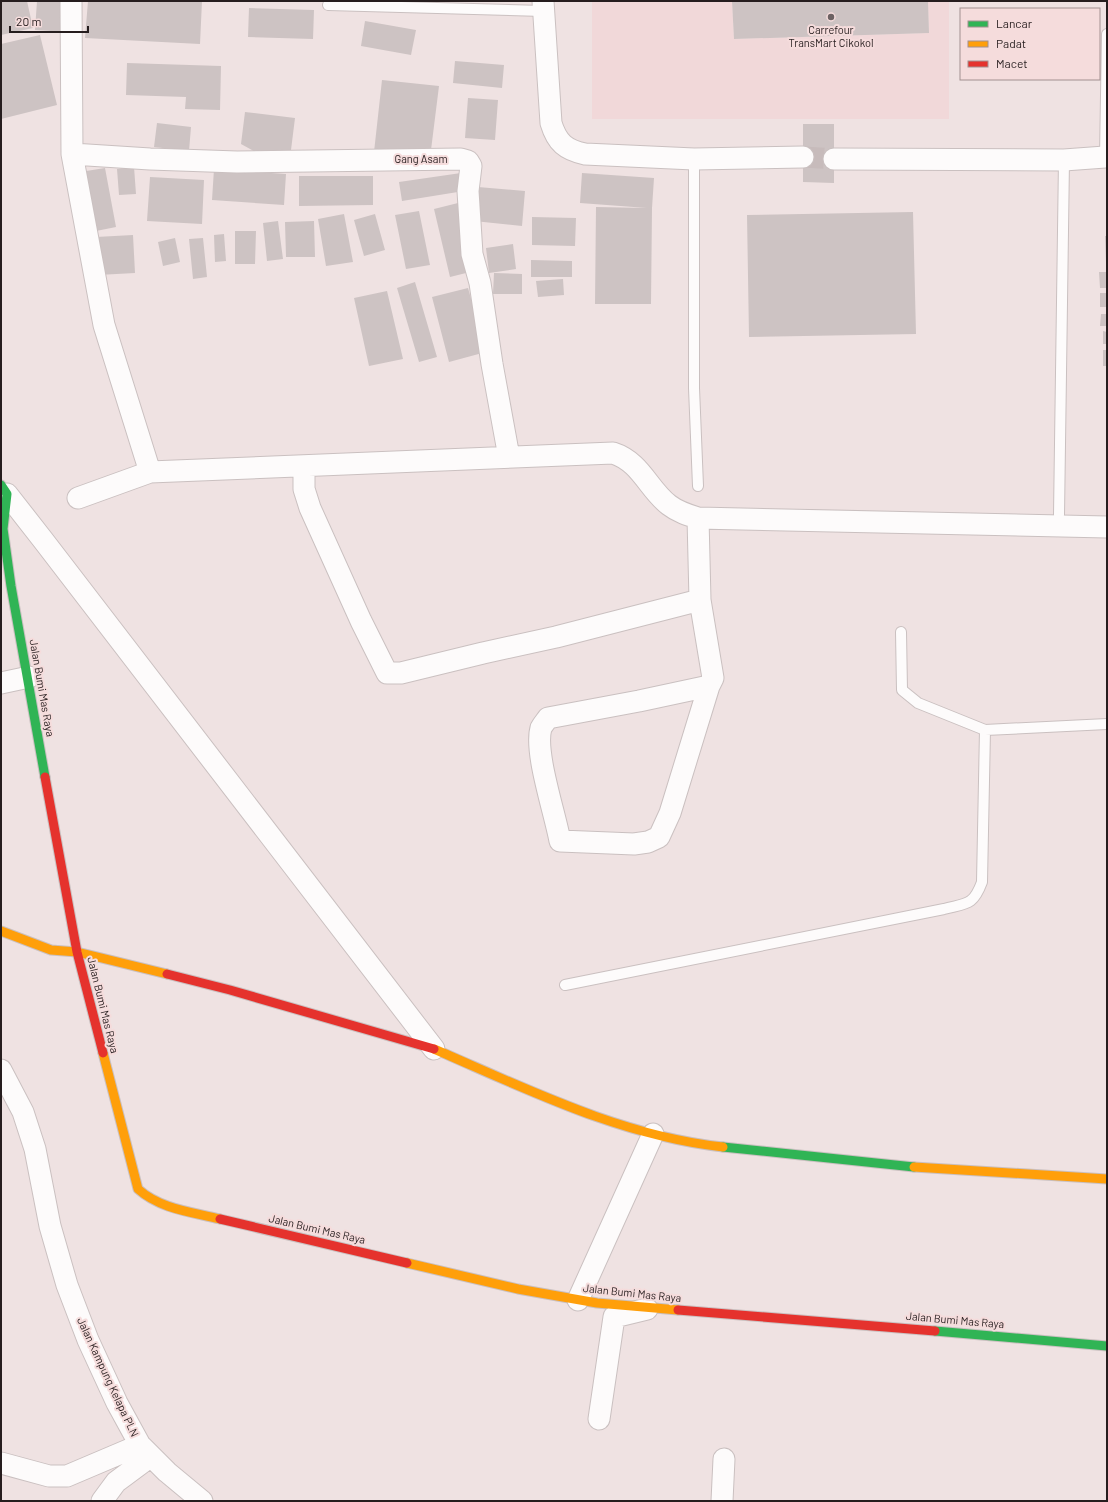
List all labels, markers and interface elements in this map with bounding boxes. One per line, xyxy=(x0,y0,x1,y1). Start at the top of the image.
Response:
scale bar xyxy=(10,8,88,34)
legend xyxy=(960,8,1100,80)
marker: Carrefour TransMart Cikokol xyxy=(826,12,836,22)
text: 20 m xyxy=(16,14,42,28)
text: Lancar xyxy=(996,16,1033,30)
place label: Carrefour TransMart Cikokol xyxy=(789,23,873,49)
text: Padat xyxy=(996,36,1026,50)
text: Macet xyxy=(996,56,1028,70)
street label: Gang Asam xyxy=(395,152,448,165)
street label: Jalan Bumi Mas Raya xyxy=(28,638,57,738)
street label: Jalan Bumi Mas Raya xyxy=(85,955,122,1054)
street label: Jalan Bumi Mas Raya xyxy=(268,1211,367,1246)
street label: Jalan Bumi Mas Raya xyxy=(582,1281,682,1304)
street label: Jalan Bumi Mas Raya xyxy=(905,1309,1005,1330)
street label: Jalan Kampung Kelapa PLN xyxy=(75,1315,142,1439)

